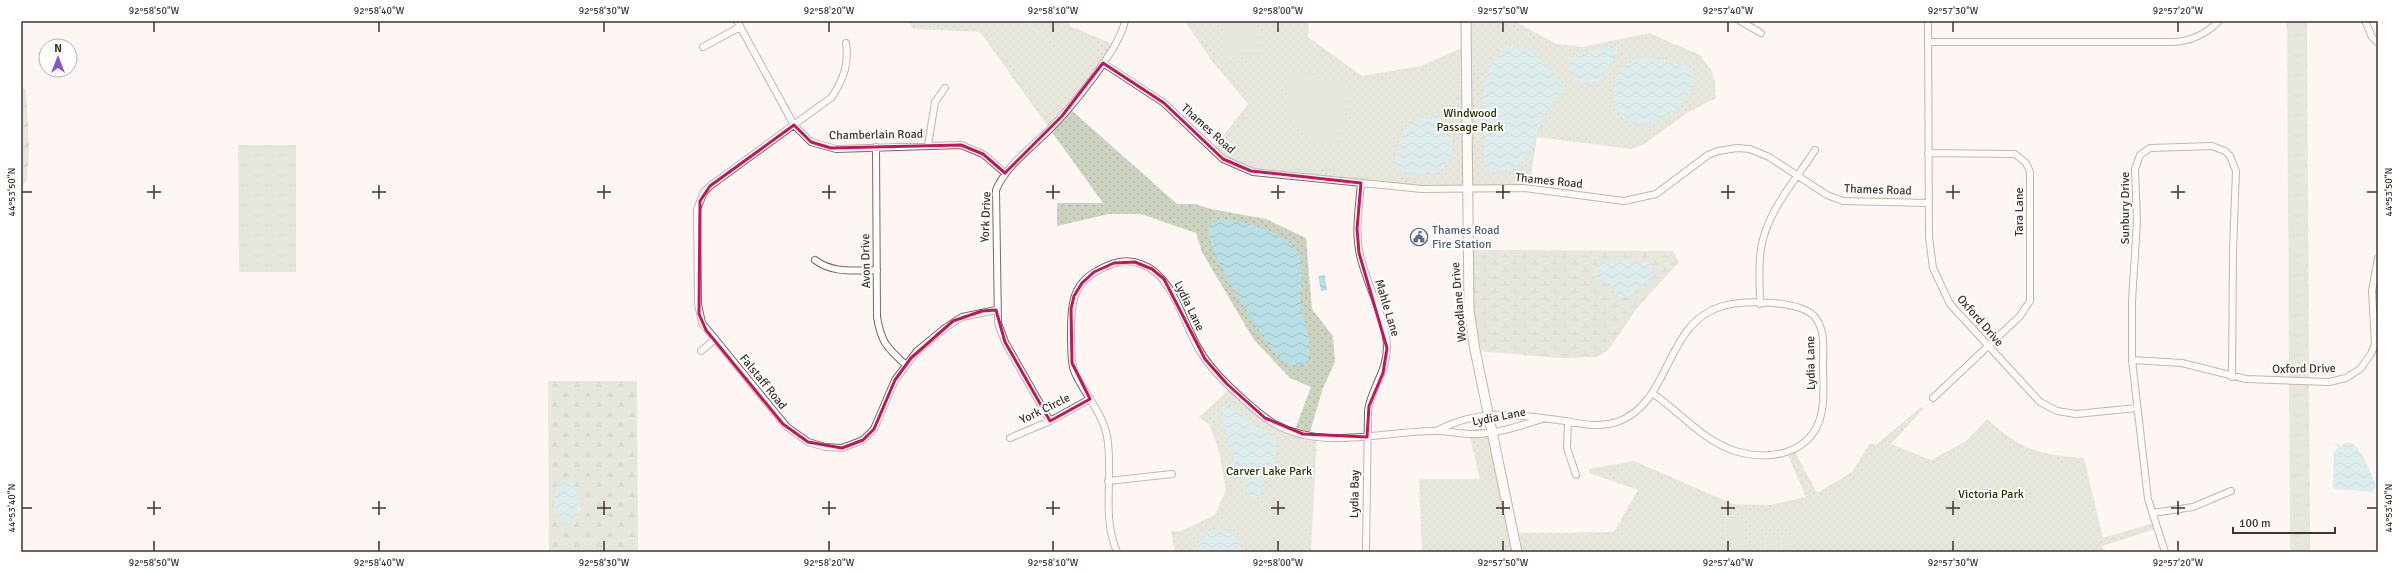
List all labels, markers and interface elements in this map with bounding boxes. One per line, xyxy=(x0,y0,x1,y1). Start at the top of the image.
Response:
text: 92°58'50"W xyxy=(129,5,180,17)
text: 92°58'40"W xyxy=(354,5,405,17)
text: 92°58'30"W xyxy=(579,5,630,17)
text: 92°58'20"W xyxy=(804,5,855,17)
text: 92°58'10"W xyxy=(1028,5,1079,17)
text: 92°58'00"W xyxy=(1253,5,1304,17)
text: 92°57'50"W xyxy=(1478,5,1529,17)
text: 92°57'40"W xyxy=(1703,5,1754,17)
text: 92°57'30"W xyxy=(1928,5,1979,17)
text: 92°57'20"W xyxy=(2153,5,2204,17)
north arrow xyxy=(38,38,78,78)
text: N xyxy=(54,42,62,55)
street label: Thames Road xyxy=(1178,101,1238,157)
park label: Windwood Passage Park xyxy=(1436,106,1504,135)
street label: Chamberlain Road xyxy=(829,127,923,143)
text: 44°53'50"N xyxy=(6,168,18,216)
text: 44°53'50"N xyxy=(2383,168,2395,216)
street label: Thames Road xyxy=(1515,170,1583,192)
street label: Sunbury Drive xyxy=(2118,172,2133,244)
street label: Thames Road xyxy=(1844,181,1912,199)
street label: Tara Lane xyxy=(2012,188,2027,236)
street label: York Drive xyxy=(978,191,994,243)
place label: Thames Road Fire Station xyxy=(1432,223,1500,252)
public building icon: Thames Road Fire Station xyxy=(1409,227,1429,247)
street label: Avon Drive xyxy=(858,234,874,288)
street label: Woodlane Drive xyxy=(1448,261,1470,343)
street label: Lydia Lane xyxy=(1170,278,1208,334)
street label: Mahle Lane xyxy=(1371,278,1403,338)
street label: Oxford Drive xyxy=(1953,292,2007,350)
street label: Lydia Lane xyxy=(1803,336,1819,390)
street label: Falstaff Road xyxy=(736,351,790,413)
street label: Oxford Drive xyxy=(2272,361,2336,377)
street label: York Circle xyxy=(1017,390,1073,428)
street label: Lydia Lane xyxy=(1471,404,1527,430)
park label: Carver Lake Park xyxy=(1226,464,1312,479)
street label: Lydia Bay xyxy=(1347,469,1363,518)
text: 44°53'40"N xyxy=(6,484,18,532)
text: 44°53'40"N xyxy=(2383,484,2395,532)
park label: Victoria Park xyxy=(1958,487,2024,502)
scale bar xyxy=(2233,509,2335,535)
text: 100 m xyxy=(2239,516,2271,531)
text: 92°58'50"W xyxy=(129,557,180,569)
text: 92°58'40"W xyxy=(354,557,405,569)
text: 92°58'30"W xyxy=(579,557,630,569)
text: 92°58'20"W xyxy=(804,557,855,569)
text: 92°58'10"W xyxy=(1028,557,1079,569)
text: 92°58'00"W xyxy=(1253,557,1304,569)
text: 92°57'50"W xyxy=(1478,557,1529,569)
text: 92°57'40"W xyxy=(1703,557,1754,569)
text: 92°57'30"W xyxy=(1928,557,1979,569)
text: 92°57'20"W xyxy=(2153,557,2204,569)

